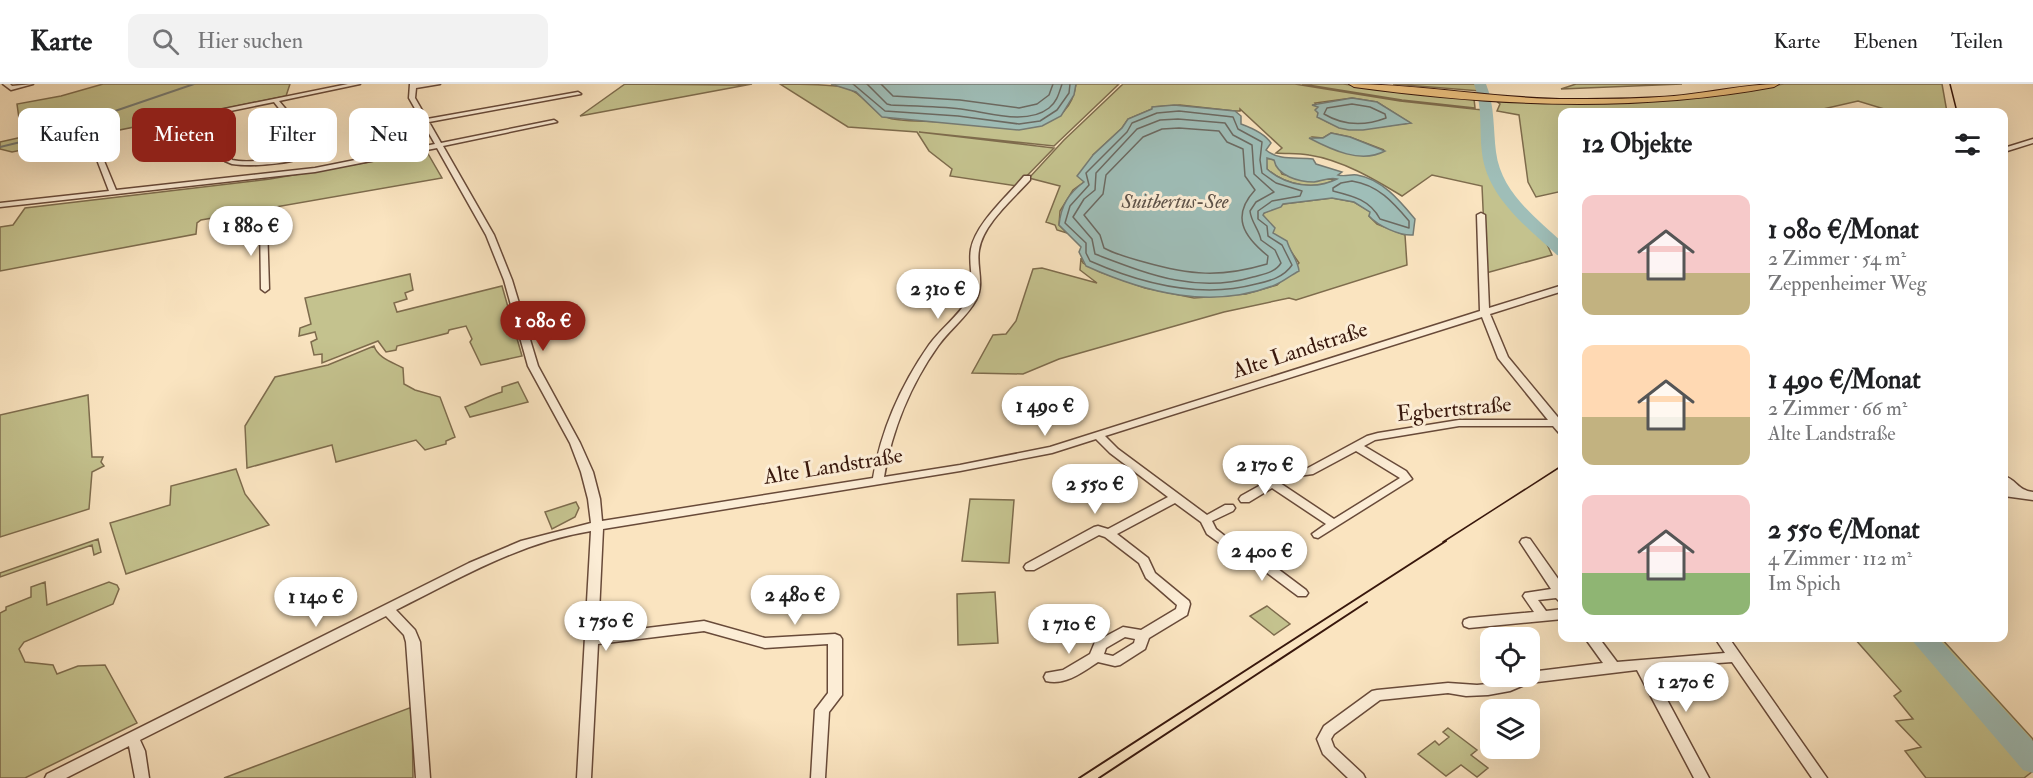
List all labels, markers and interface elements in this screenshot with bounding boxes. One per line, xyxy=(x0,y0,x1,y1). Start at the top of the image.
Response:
search box xyxy=(128,14,548,68)
text: Karte xyxy=(30,24,92,59)
icon: search xyxy=(149,25,182,58)
text: Hier suchen xyxy=(197,27,303,55)
text: Karte xyxy=(1773,28,1820,55)
text: Ebenen xyxy=(1853,28,1918,55)
text: Teilen xyxy=(1951,28,2003,55)
chip: Kaufen xyxy=(18,108,120,162)
chip: Mieten xyxy=(132,108,236,162)
chip: Filter xyxy=(248,108,337,162)
chip: Neu xyxy=(349,108,429,162)
text: 12 Objekte xyxy=(1582,128,1692,160)
icon: filters xyxy=(1951,128,1984,161)
water label: Suitbertus-See xyxy=(1121,189,1229,214)
pin: 1 880 € xyxy=(196,206,306,257)
text: 1 880 € xyxy=(223,213,279,238)
text: 1 080 €/Monat xyxy=(1768,214,1919,246)
icon: home xyxy=(1630,219,1702,291)
text: 2 Zimmer · 54 m² xyxy=(1768,246,1906,271)
pin: 2 310 € xyxy=(883,269,993,320)
text: Zeppenheimer Weg xyxy=(1768,271,1927,296)
text: 2 310 € xyxy=(910,276,966,301)
pin: 1 080 € xyxy=(488,301,598,352)
text: 1 080 € xyxy=(514,308,572,333)
street label: Alte Landstraße xyxy=(1228,315,1371,385)
text: 1 490 €/Monat xyxy=(1768,364,1921,396)
icon: home xyxy=(1630,369,1702,441)
pin: 1 490 € xyxy=(990,386,1100,437)
street label: Egbertstraße xyxy=(1396,390,1512,428)
text: 1 490 € xyxy=(1016,393,1074,418)
text: 2 Zimmer · 66 m² xyxy=(1768,396,1907,421)
text: Alte Landstraße xyxy=(1768,421,1896,446)
street label: Alte Landstraße xyxy=(760,441,905,491)
pin: 2 170 € xyxy=(1210,445,1320,496)
text: 2 170 € xyxy=(1237,452,1293,477)
pin: 2 550 € xyxy=(1040,464,1150,515)
text: 2 550 € xyxy=(1066,471,1124,496)
text: 2 550 €/Monat xyxy=(1768,514,1920,546)
icon: home xyxy=(1630,519,1702,591)
pin: 2 400 € xyxy=(1207,531,1317,582)
text: 2 400 € xyxy=(1231,538,1293,563)
text: 4 Zimmer · 112 m² xyxy=(1768,546,1912,571)
text: Im Spich xyxy=(1768,571,1841,596)
pin: 2 480 € xyxy=(740,575,850,626)
pin: 1 140 € xyxy=(261,577,371,628)
text: 2 480 € xyxy=(765,582,825,607)
text: 1 140 € xyxy=(288,584,344,609)
pin: 1 750 € xyxy=(551,601,661,652)
pin: 1 710 € xyxy=(1014,604,1124,655)
text: 1 750 € xyxy=(578,608,634,633)
text: 1 710 € xyxy=(1042,611,1096,636)
map controls xyxy=(1480,627,1540,759)
button: locate xyxy=(1480,627,1540,687)
pin: 1 270 € xyxy=(1631,662,1741,713)
text: 1 270 € xyxy=(1658,669,1714,694)
button: layers xyxy=(1480,699,1540,759)

